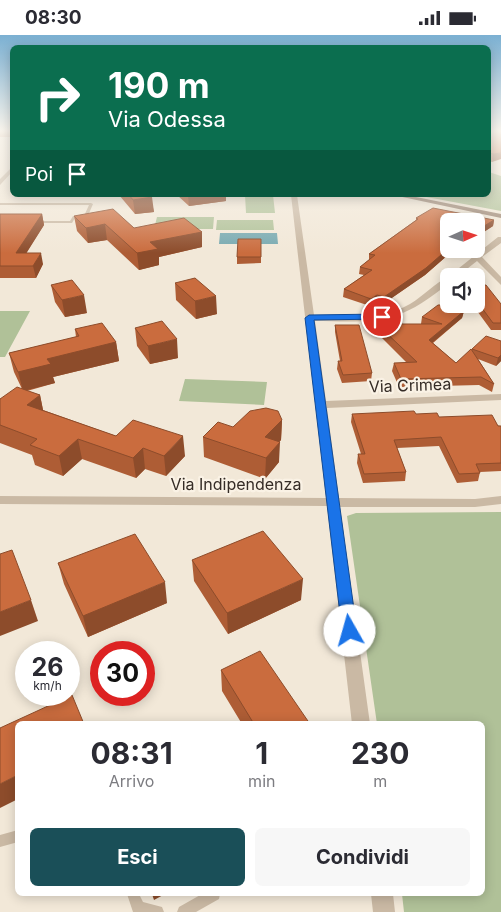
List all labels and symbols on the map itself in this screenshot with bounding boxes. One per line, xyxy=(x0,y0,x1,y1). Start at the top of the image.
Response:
north arrow xyxy=(440,213,485,257)
pin xyxy=(361,296,403,338)
street label: Via Crimea xyxy=(368,374,452,396)
street label: Via Indipendenza xyxy=(171,474,301,494)
position arrow xyxy=(323,604,375,656)
speed limit sign: 30 xyxy=(90,641,155,706)

